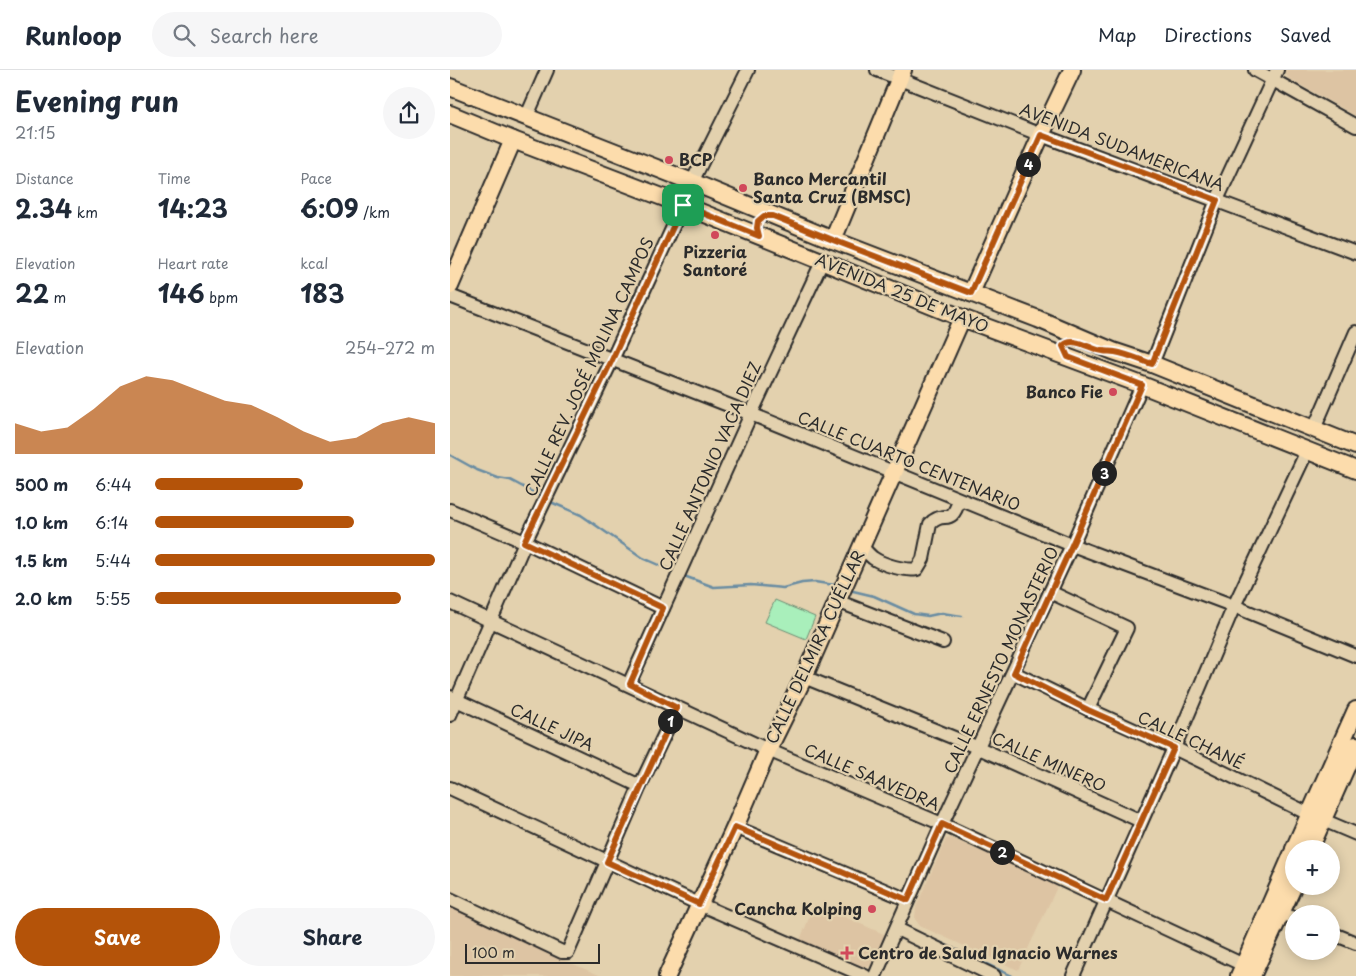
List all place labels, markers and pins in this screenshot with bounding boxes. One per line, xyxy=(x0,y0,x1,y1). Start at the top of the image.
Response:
place label: BCP xyxy=(679,147,713,171)
pin: 4 xyxy=(1016,152,1040,176)
marker: BCP xyxy=(663,154,675,166)
place label: Banco Mercantil Santa Cruz (BMSC) xyxy=(753,166,911,208)
marker: Banco Mercantil Santa Cruz (BMSC) xyxy=(737,182,749,194)
pin xyxy=(662,184,704,226)
marker: Pizzeria Santoré xyxy=(709,229,721,241)
place label: Pizzeria Santoré xyxy=(683,239,748,281)
place label: Banco Fie xyxy=(1025,379,1103,403)
marker: Banco Fie xyxy=(1107,386,1119,398)
pin: 3 xyxy=(1092,460,1116,486)
pin: 1 xyxy=(658,708,682,734)
pin: 2 xyxy=(990,840,1014,864)
place label: Cancha Kolping xyxy=(734,896,862,920)
marker: Cancha Kolping xyxy=(866,903,878,915)
place label: Centro de Salud Ignacio Warnes xyxy=(858,940,1118,964)
marker: Centro de Salud Ignacio Warnes xyxy=(840,946,854,960)

